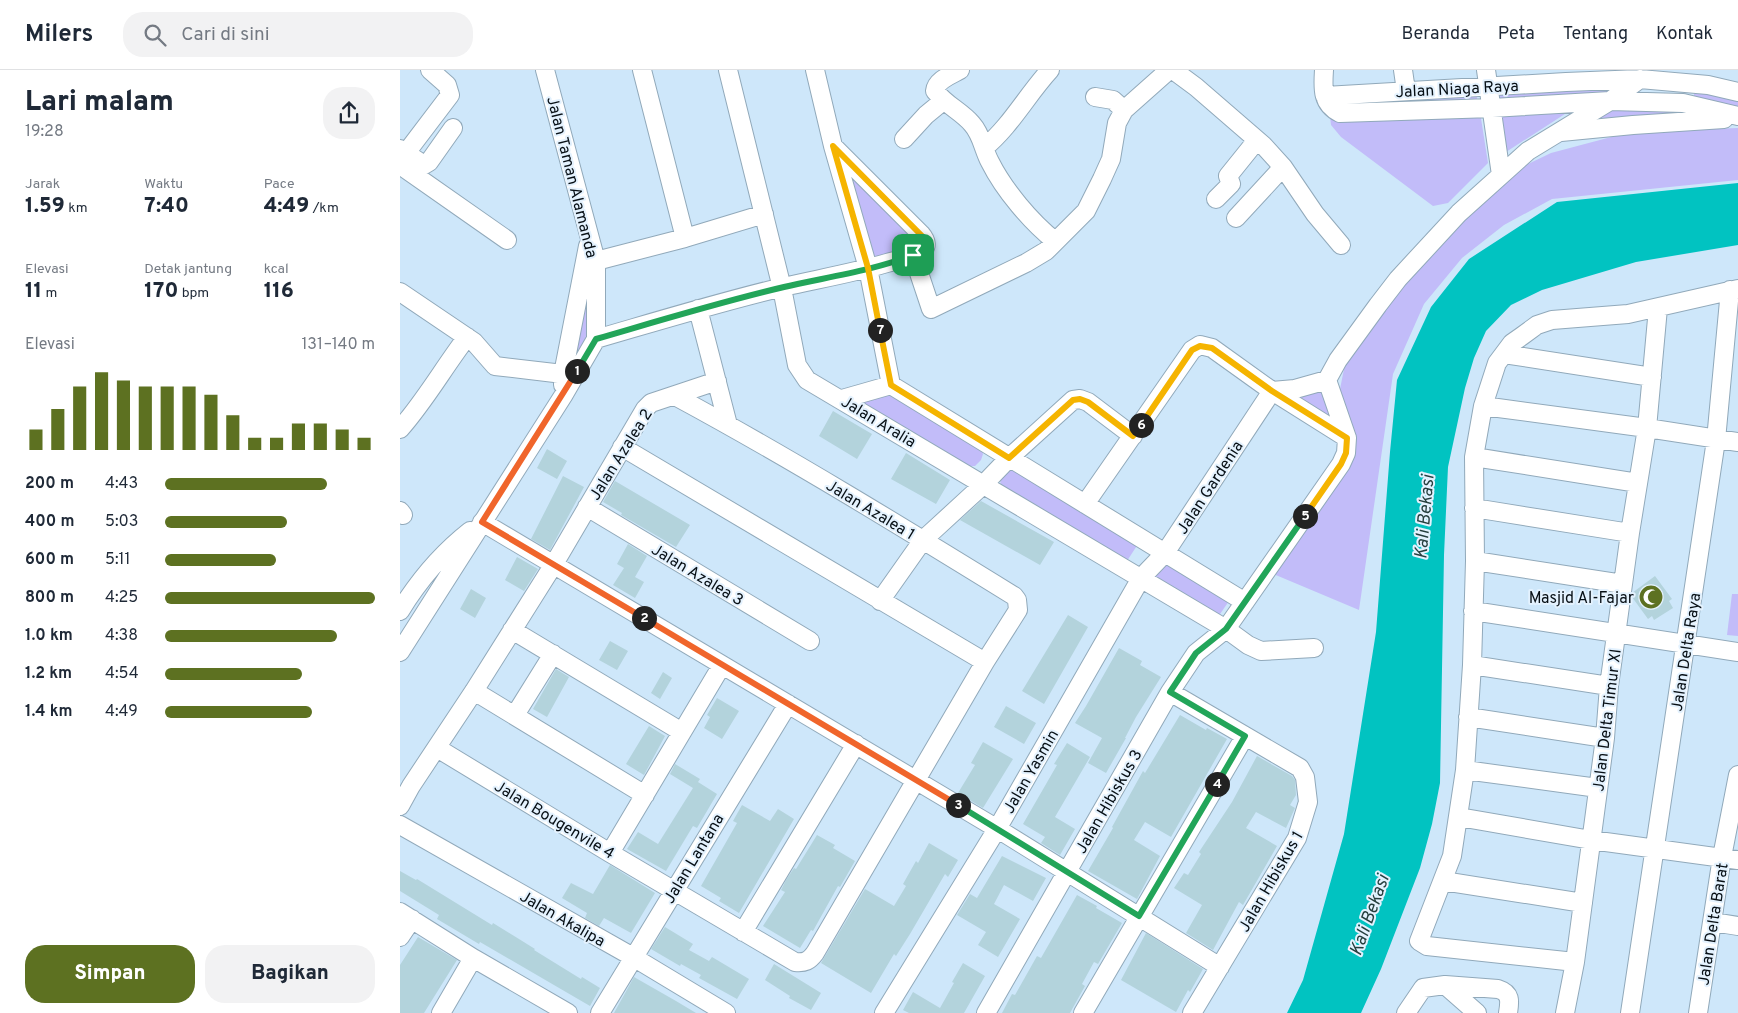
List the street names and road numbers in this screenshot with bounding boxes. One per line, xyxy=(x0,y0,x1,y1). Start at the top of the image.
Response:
street label: Jalan Niaga Raya xyxy=(1395,77,1519,103)
street label: Jalan Taman Alamanda xyxy=(541,95,601,260)
street label: Jalan Aralia xyxy=(837,393,919,453)
street label: Jalan Azalea 2 xyxy=(586,406,658,505)
street label: Jalan Gardenia xyxy=(1173,438,1248,539)
street label: Jalan Azalea 1 xyxy=(822,476,918,545)
street label: Jalan Azalea 3 xyxy=(647,540,747,611)
street label: Jalan Delta Raya xyxy=(1668,592,1706,713)
street label: Jalan Delta Timur XI xyxy=(1589,648,1627,793)
street label: Jalan Yasmin xyxy=(1000,726,1064,818)
street label: Jalan Hibiskus 3 xyxy=(1072,746,1148,858)
street label: Jalan Bougenvile 4 xyxy=(490,777,618,865)
street label: Jalan Lantana xyxy=(660,811,729,908)
street label: Jalan Hibiskus 1 xyxy=(1235,828,1309,936)
street label: Jalan Delta Barat xyxy=(1694,862,1734,987)
street label: Jalan Akalipa xyxy=(516,887,608,952)

